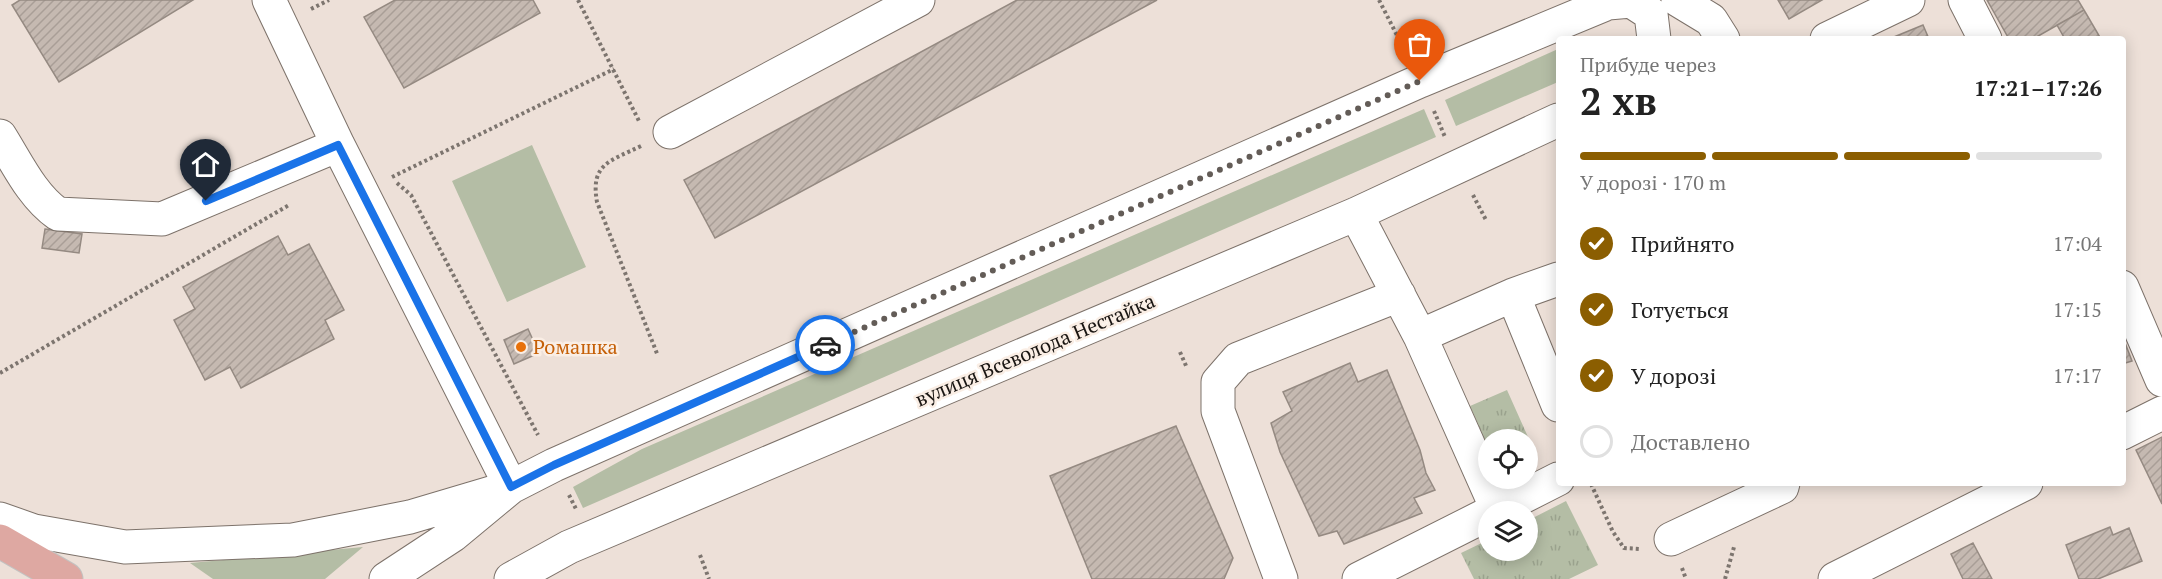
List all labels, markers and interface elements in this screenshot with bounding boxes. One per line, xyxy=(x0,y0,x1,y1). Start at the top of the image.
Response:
pin xyxy=(1394,19,1445,81)
icon: bag xyxy=(1403,28,1436,61)
text: Прибуде через xyxy=(1580,51,1717,78)
text: 17:21–17:26 xyxy=(1974,73,2102,102)
text: 2 хв xyxy=(1580,74,1657,126)
pin xyxy=(180,139,231,201)
icon: home xyxy=(189,148,222,181)
text: У дорозі · 170 m xyxy=(1580,169,1726,196)
icon: check xyxy=(1580,227,1613,260)
text: Прийнято xyxy=(1631,229,1734,258)
text: 17:04 xyxy=(2053,230,2102,257)
street label: вулиця Всеволода Нестайка xyxy=(911,287,1159,412)
icon: check xyxy=(1580,293,1613,326)
text: Готується xyxy=(1631,295,1729,324)
text: 17:15 xyxy=(2053,296,2102,323)
courier xyxy=(795,315,855,375)
icon: car xyxy=(809,329,842,362)
place label: Ромашка xyxy=(533,333,618,360)
marker: Ромашка xyxy=(514,340,528,354)
icon: check xyxy=(1580,359,1613,392)
text: У дорозі xyxy=(1631,361,1716,390)
text: 17:17 xyxy=(2053,362,2102,389)
text: Доставлено xyxy=(1631,427,1750,456)
map controls xyxy=(1478,429,1538,561)
button: locate xyxy=(1478,429,1538,489)
button: layers xyxy=(1478,501,1538,561)

